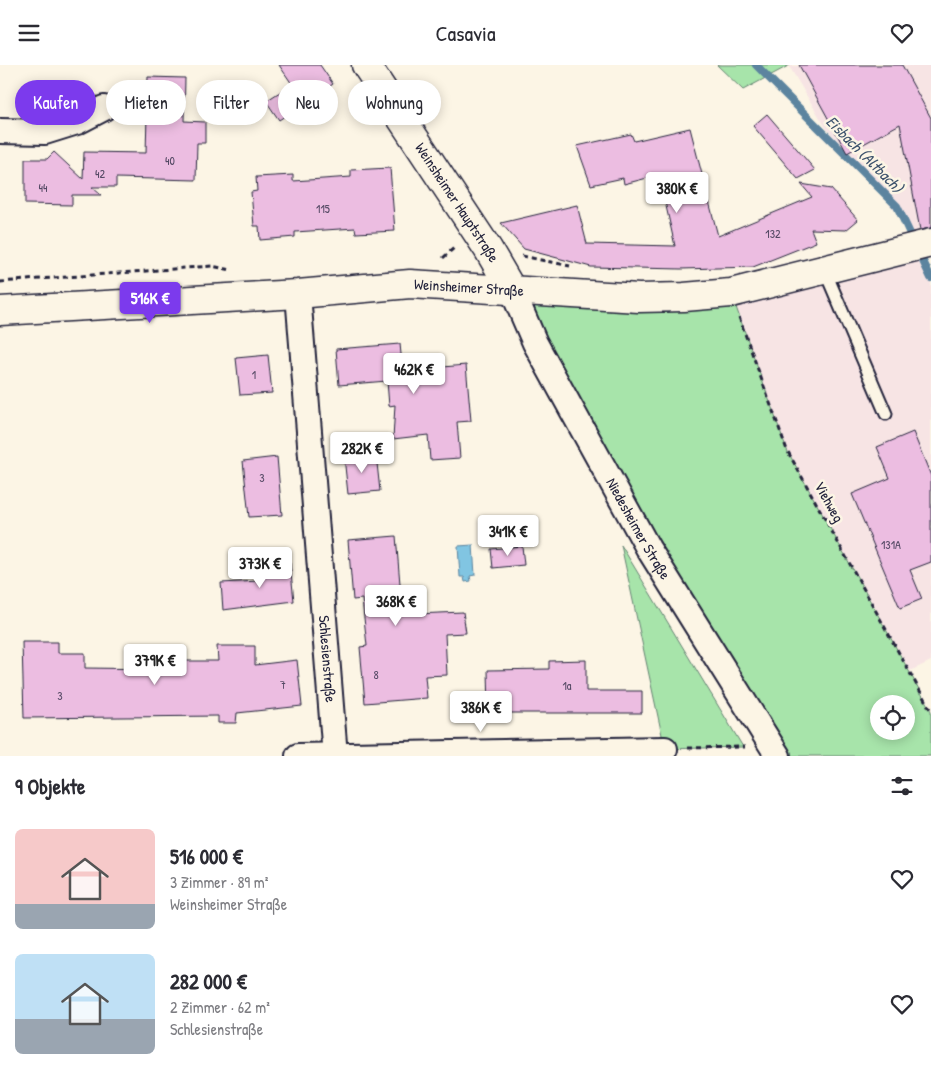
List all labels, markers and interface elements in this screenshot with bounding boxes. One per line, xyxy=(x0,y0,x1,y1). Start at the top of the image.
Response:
text: Casavia xyxy=(435,18,496,48)
icon: menu xyxy=(15,19,43,47)
icon: heart xyxy=(888,19,916,47)
chip: Kaufen xyxy=(15,80,96,125)
chip: Mieten xyxy=(106,80,186,125)
chip: Filter xyxy=(196,80,268,125)
chip: Neu xyxy=(278,80,338,125)
chip: Wohnung xyxy=(348,80,441,125)
water label: Eisbach (Altbach) xyxy=(822,111,909,198)
street label: Weinsheimer Hauptstraße xyxy=(410,138,505,266)
house number: 40 xyxy=(165,152,175,169)
house number: 42 xyxy=(95,165,105,182)
pin: 380K € xyxy=(636,171,718,214)
text: 380K € xyxy=(656,177,698,199)
house number: 44 xyxy=(38,179,48,196)
house number: 115 xyxy=(316,200,330,217)
house number: 132 xyxy=(765,225,781,242)
street label: Weinsheimer Straße xyxy=(413,273,525,301)
pin: 516K € xyxy=(109,281,191,324)
text: 516K € xyxy=(131,287,169,309)
pin: 462K € xyxy=(373,353,455,395)
text: 462K € xyxy=(394,358,434,380)
house number: 1 xyxy=(252,366,256,383)
pin: 282K € xyxy=(321,431,403,474)
text: 282K € xyxy=(341,437,383,459)
house number: 3 xyxy=(259,469,265,486)
street label: Niedesheimer Straße xyxy=(601,474,676,583)
street label: Viehweg xyxy=(810,478,849,526)
pin: 341K € xyxy=(467,515,549,557)
text: 341K € xyxy=(489,520,527,542)
house number: 131A xyxy=(881,536,901,553)
pin: 373K € xyxy=(219,547,301,589)
text: 373K € xyxy=(239,552,281,574)
pin: 368K € xyxy=(355,585,437,627)
text: 368K € xyxy=(376,590,416,612)
street label: Schlesienstraße xyxy=(314,614,342,703)
pin: 379K € xyxy=(114,643,196,686)
text: 379K € xyxy=(135,649,175,671)
house number: 8 xyxy=(373,666,379,683)
house number: 7 xyxy=(280,676,286,693)
house number: 1a xyxy=(562,677,572,694)
house number: 3 xyxy=(57,687,63,704)
pin: 386K € xyxy=(440,691,522,733)
map controls xyxy=(870,695,915,740)
button: locate xyxy=(870,695,915,740)
text: 386K € xyxy=(461,696,501,718)
text: 9 Objekte xyxy=(15,772,85,801)
icon: filters xyxy=(888,772,916,800)
text: 516 000 € xyxy=(170,842,243,871)
icon: home xyxy=(55,849,115,909)
icon: heart xyxy=(888,865,916,893)
text: 3 Zimmer · 89 m² xyxy=(170,871,268,893)
text: Weinsheimer Straße xyxy=(170,893,287,915)
text: 282 000 € xyxy=(170,967,247,996)
icon: home xyxy=(55,974,115,1034)
icon: heart xyxy=(888,990,916,1018)
text: 2 Zimmer · 62 m² xyxy=(170,996,270,1018)
text: Schlesienstraße xyxy=(170,1018,263,1040)

